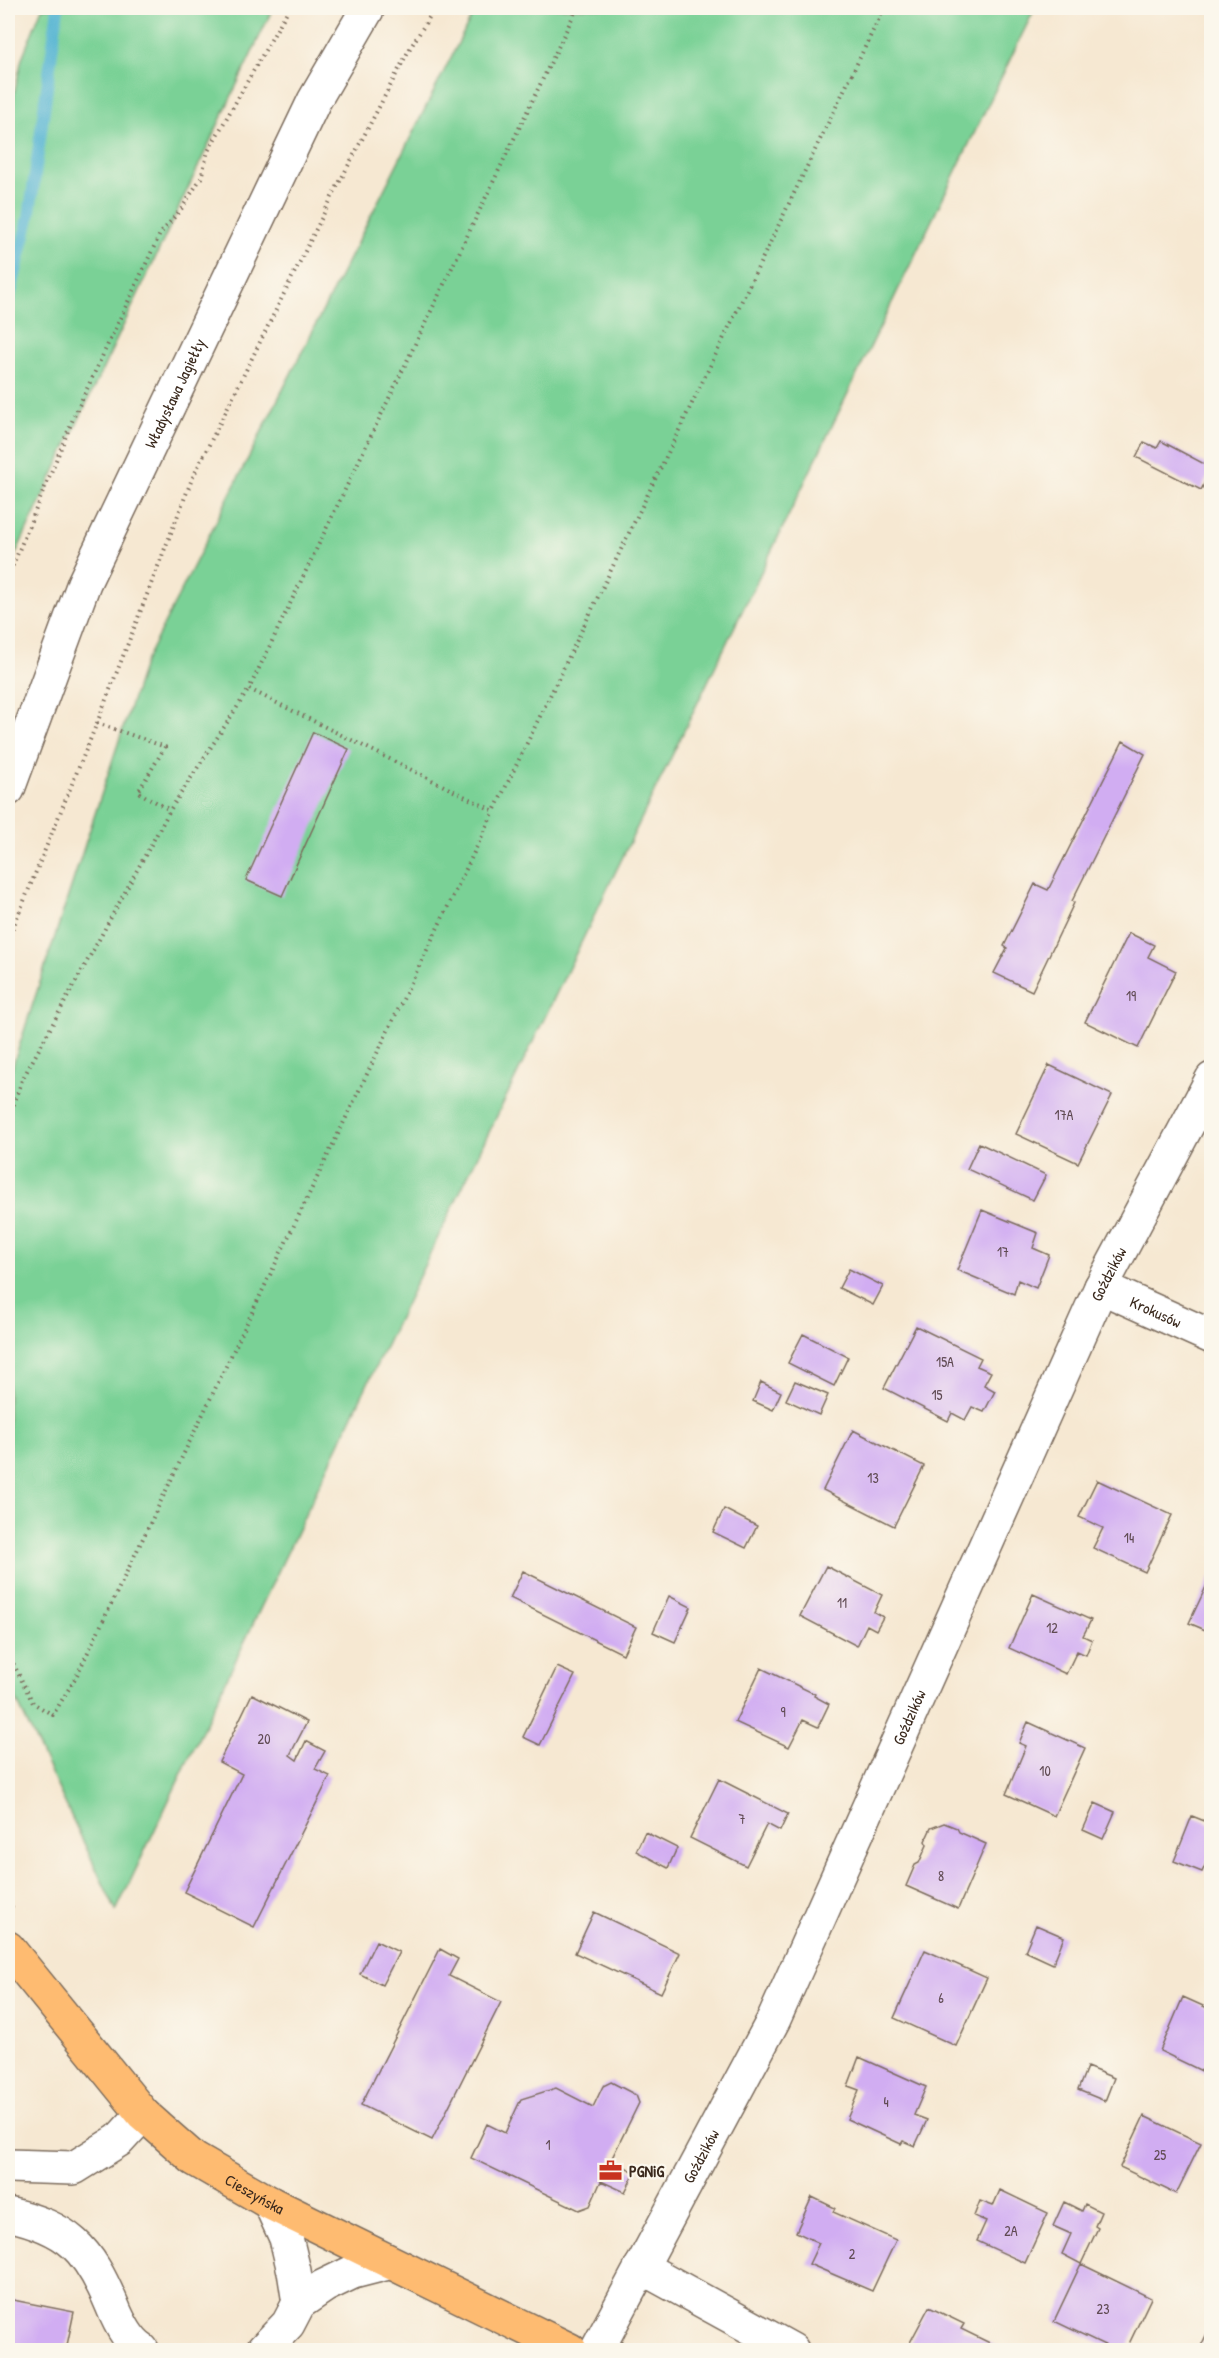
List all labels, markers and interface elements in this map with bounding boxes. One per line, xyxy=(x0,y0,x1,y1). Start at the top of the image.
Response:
street label: Władysława Jagiełły xyxy=(139,334,210,452)
house number: 19 xyxy=(1126,986,1136,1005)
house number: 17A xyxy=(1055,1105,1074,1124)
house number: 17 xyxy=(997,1242,1009,1261)
street label: Goździków xyxy=(1085,1243,1131,1304)
street label: Krokusów xyxy=(1127,1291,1185,1333)
house number: 15A xyxy=(936,1352,954,1371)
house number: 15 xyxy=(931,1385,943,1404)
house number: 13 xyxy=(867,1468,879,1487)
house number: 14 xyxy=(1124,1528,1134,1547)
house number: 11 xyxy=(837,1593,847,1612)
house number: 12 xyxy=(1046,1618,1058,1637)
street label: Goździków xyxy=(887,1686,931,1748)
house number: 9 xyxy=(780,1702,786,1721)
house number: 20 xyxy=(258,1729,270,1748)
house number: 10 xyxy=(1039,1761,1051,1780)
house number: 7 xyxy=(739,1809,746,1828)
house number: 8 xyxy=(938,1866,944,1885)
house number: 6 xyxy=(938,1988,944,2007)
house number: 4 xyxy=(883,2092,889,2111)
street label: Goździków xyxy=(677,2125,724,2187)
house number: 1 xyxy=(545,2135,551,2154)
house number: 25 xyxy=(1154,2145,1166,2164)
office icon: PGNiG xyxy=(598,2158,624,2184)
place label: PGNiG xyxy=(629,2160,664,2182)
street label: Cieszyńska xyxy=(221,2168,288,2219)
house number: 2A xyxy=(1004,2221,1018,2240)
house number: 2 xyxy=(849,2244,856,2263)
house number: 23 xyxy=(1097,2299,1109,2318)

